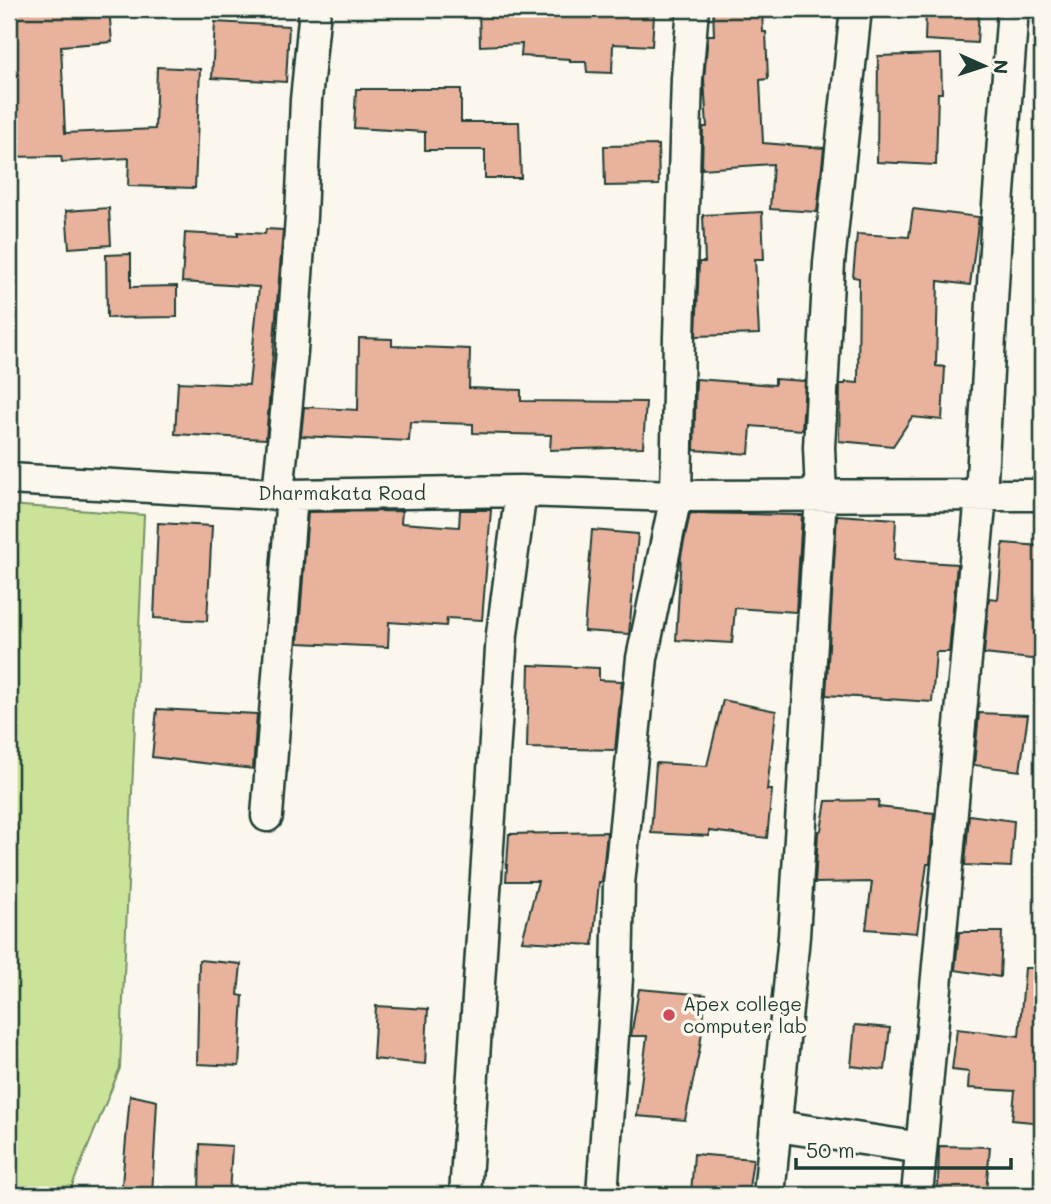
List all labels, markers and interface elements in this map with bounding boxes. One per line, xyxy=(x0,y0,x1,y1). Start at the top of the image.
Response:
north arrow xyxy=(950,32,1020,102)
text: N xyxy=(989,59,1014,75)
street label: Dharmakata Road xyxy=(258,480,426,505)
place label: Apex college computer lab xyxy=(683,991,807,1038)
marker: Apex college computer lab xyxy=(661,1007,677,1023)
scale bar xyxy=(796,1127,1011,1171)
text: 50 m xyxy=(806,1136,855,1163)

